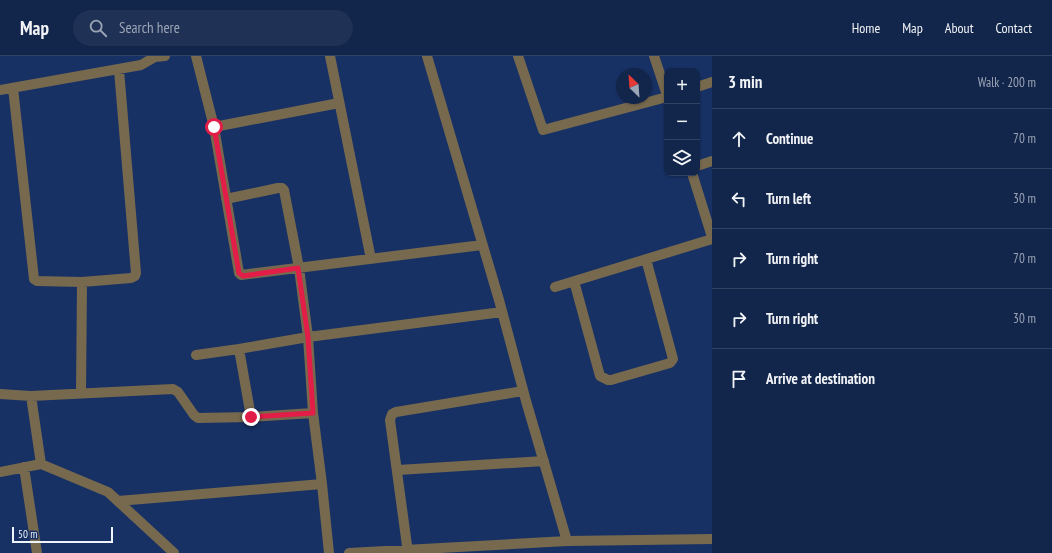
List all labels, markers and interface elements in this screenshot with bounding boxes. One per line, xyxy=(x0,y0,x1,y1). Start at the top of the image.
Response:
search box xyxy=(73,10,353,46)
text: Map xyxy=(20,16,49,40)
icon: search xyxy=(87,17,109,39)
text: Search here xyxy=(119,18,180,37)
text: Home xyxy=(852,19,880,37)
text: Map xyxy=(902,19,923,37)
text: About xyxy=(945,19,974,37)
text: Contact xyxy=(996,19,1032,37)
north arrow xyxy=(616,68,652,104)
map controls xyxy=(664,68,700,176)
button: + xyxy=(664,68,700,104)
text: 3 min xyxy=(728,71,762,93)
text: Walk · 200 m xyxy=(978,74,1036,91)
button: − xyxy=(664,104,700,140)
route start xyxy=(205,118,223,136)
icon: ahead xyxy=(728,128,750,150)
text: Continue xyxy=(766,129,813,148)
text: 70 m xyxy=(1013,130,1036,147)
button: layers xyxy=(664,140,700,176)
icon: left xyxy=(728,188,750,210)
text: Turn left xyxy=(766,189,811,208)
text: 30 m xyxy=(1013,190,1036,207)
icon: right xyxy=(728,248,750,270)
text: Turn right xyxy=(766,249,818,268)
text: 70 m xyxy=(1013,250,1036,267)
icon: right xyxy=(728,308,750,330)
text: Turn right xyxy=(766,309,818,328)
text: 30 m xyxy=(1013,310,1036,327)
icon: arrive xyxy=(728,368,750,390)
text: Arrive at destination xyxy=(766,369,875,388)
route end xyxy=(242,408,260,426)
scale bar xyxy=(12,525,113,544)
text: 50 m xyxy=(18,527,37,541)

